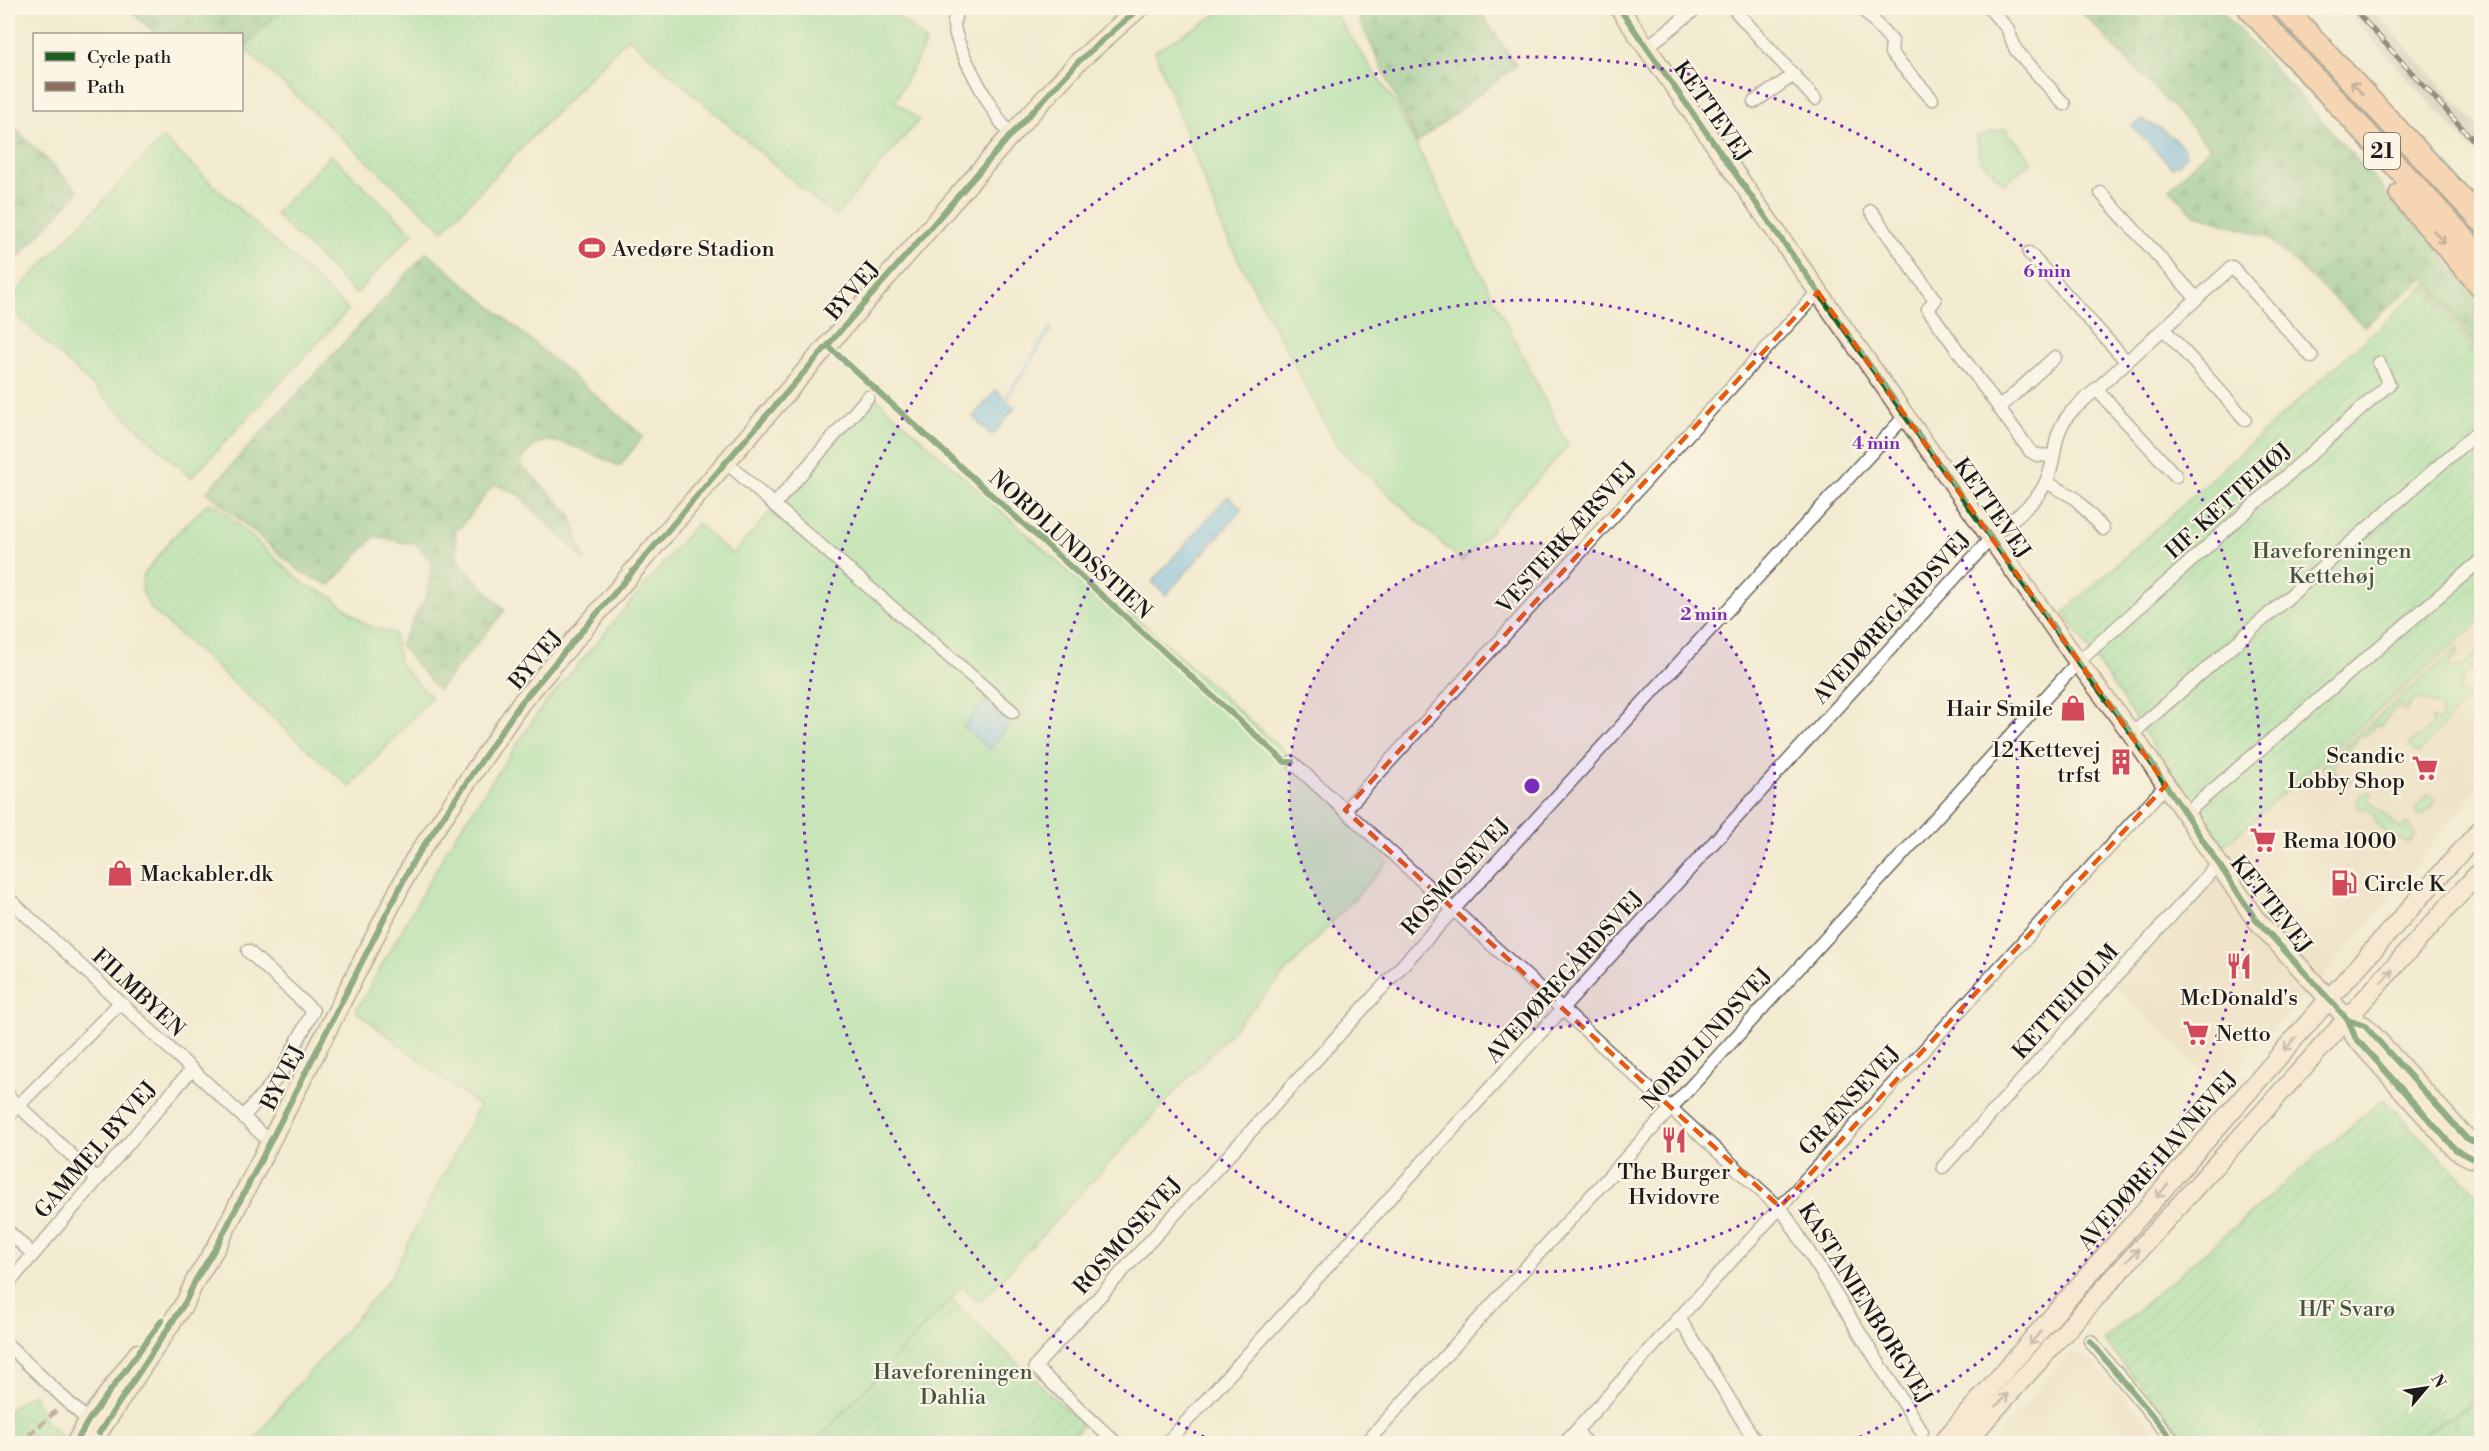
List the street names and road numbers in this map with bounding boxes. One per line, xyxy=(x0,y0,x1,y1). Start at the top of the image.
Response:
street label: KETTEVEJ xyxy=(1667,56,1756,168)
road number: 21 xyxy=(2364,133,2400,169)
street label: BYVEJ xyxy=(819,256,886,327)
street label: HF. KETTEHØJ xyxy=(2160,437,2298,565)
street label: KETTEVEJ xyxy=(1947,453,2036,565)
street label: VESTERKÆRSVEJ xyxy=(1491,456,1643,621)
street label: NORDLUNDSSTIEN xyxy=(983,465,1157,626)
street label: AVEDØREGÅRDSVEJ xyxy=(1806,525,1977,711)
street label: BYVEJ xyxy=(503,625,569,696)
street label: ROSMOSEVEJ xyxy=(1396,812,1516,942)
street label: KETTEVEJ xyxy=(2224,850,2318,959)
street label: AVEDØREGÅRDSVEJ xyxy=(1479,884,1650,1070)
street label: KETTEHOLM xyxy=(2007,938,2125,1065)
street label: FILMBYEN xyxy=(86,943,190,1043)
street label: NORDLUNDSVEJ xyxy=(1636,962,1778,1116)
street label: BYVEJ xyxy=(255,1040,311,1116)
street label: GRÆNSEVEJ xyxy=(1794,1040,1907,1162)
street label: AVEDØRE HAVNEVEJ xyxy=(2072,1065,2244,1257)
street label: GAMMEL BYVEJ xyxy=(29,1076,163,1224)
street label: ROSMOSEVEJ xyxy=(1068,1171,1188,1301)
street label: KASTANIENBORGVEJ xyxy=(1792,1198,1938,1409)

